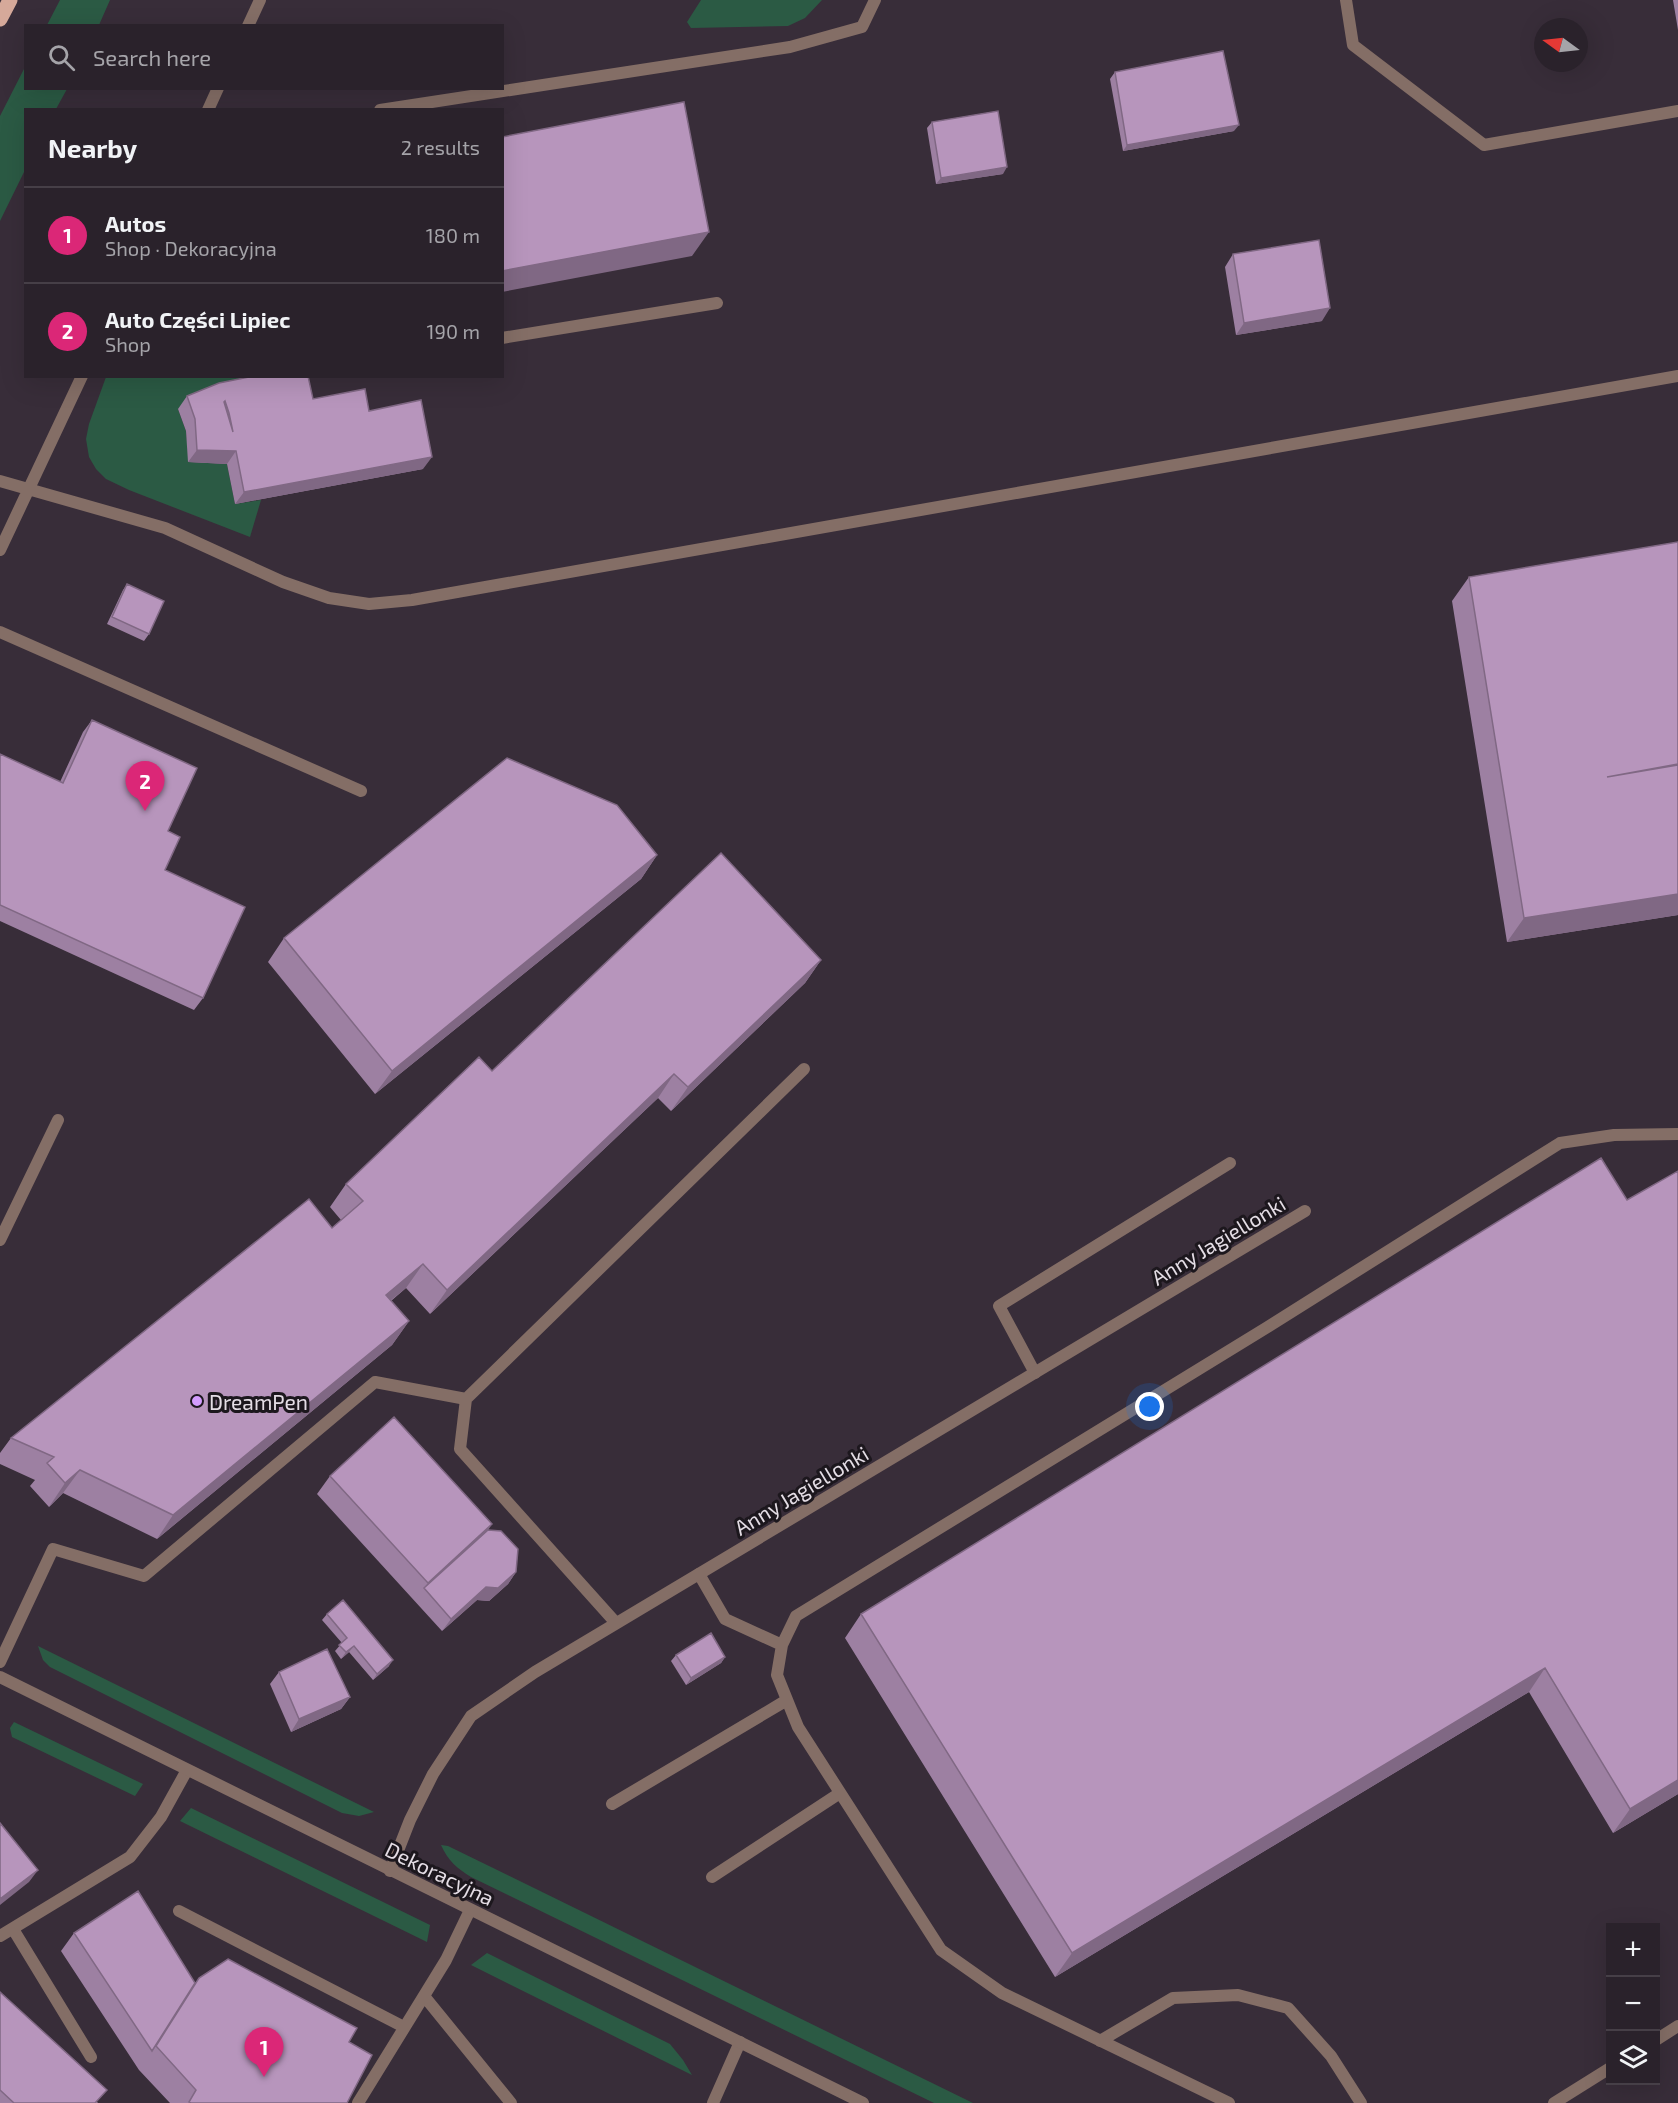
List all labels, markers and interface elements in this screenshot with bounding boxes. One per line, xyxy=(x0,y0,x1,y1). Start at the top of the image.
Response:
north arrow xyxy=(1534,18,1588,72)
search box xyxy=(24,24,504,90)
icon: search xyxy=(45,41,78,74)
text: Search here xyxy=(93,44,211,70)
text: Nearby xyxy=(48,132,137,163)
text: 2 results xyxy=(401,135,480,159)
text: Autos xyxy=(105,210,166,236)
text: 1 xyxy=(63,223,72,247)
text: 180 m xyxy=(426,223,480,247)
text: Shop · Dekoracyjna xyxy=(105,236,277,260)
text: Auto Części Lipiec xyxy=(105,306,290,332)
text: 2 xyxy=(62,319,73,343)
text: 190 m xyxy=(427,319,480,343)
text: Shop xyxy=(105,332,151,356)
pin: 2 xyxy=(126,762,164,811)
street label: Anny Jagiellonki xyxy=(1147,1190,1289,1290)
place label: DreamPen xyxy=(209,1389,308,1414)
your location xyxy=(1135,1392,1164,1421)
marker: DreamPen xyxy=(190,1394,204,1408)
street label: Anny Jagiellonki xyxy=(730,1440,872,1540)
street label: Dekoracyjna xyxy=(381,1836,498,1911)
map controls xyxy=(1606,1923,1660,2085)
button: + xyxy=(1606,1923,1660,1977)
button: − xyxy=(1606,1977,1660,2031)
pin: 1 xyxy=(244,2028,284,2077)
button: layers xyxy=(1606,2031,1660,2085)

